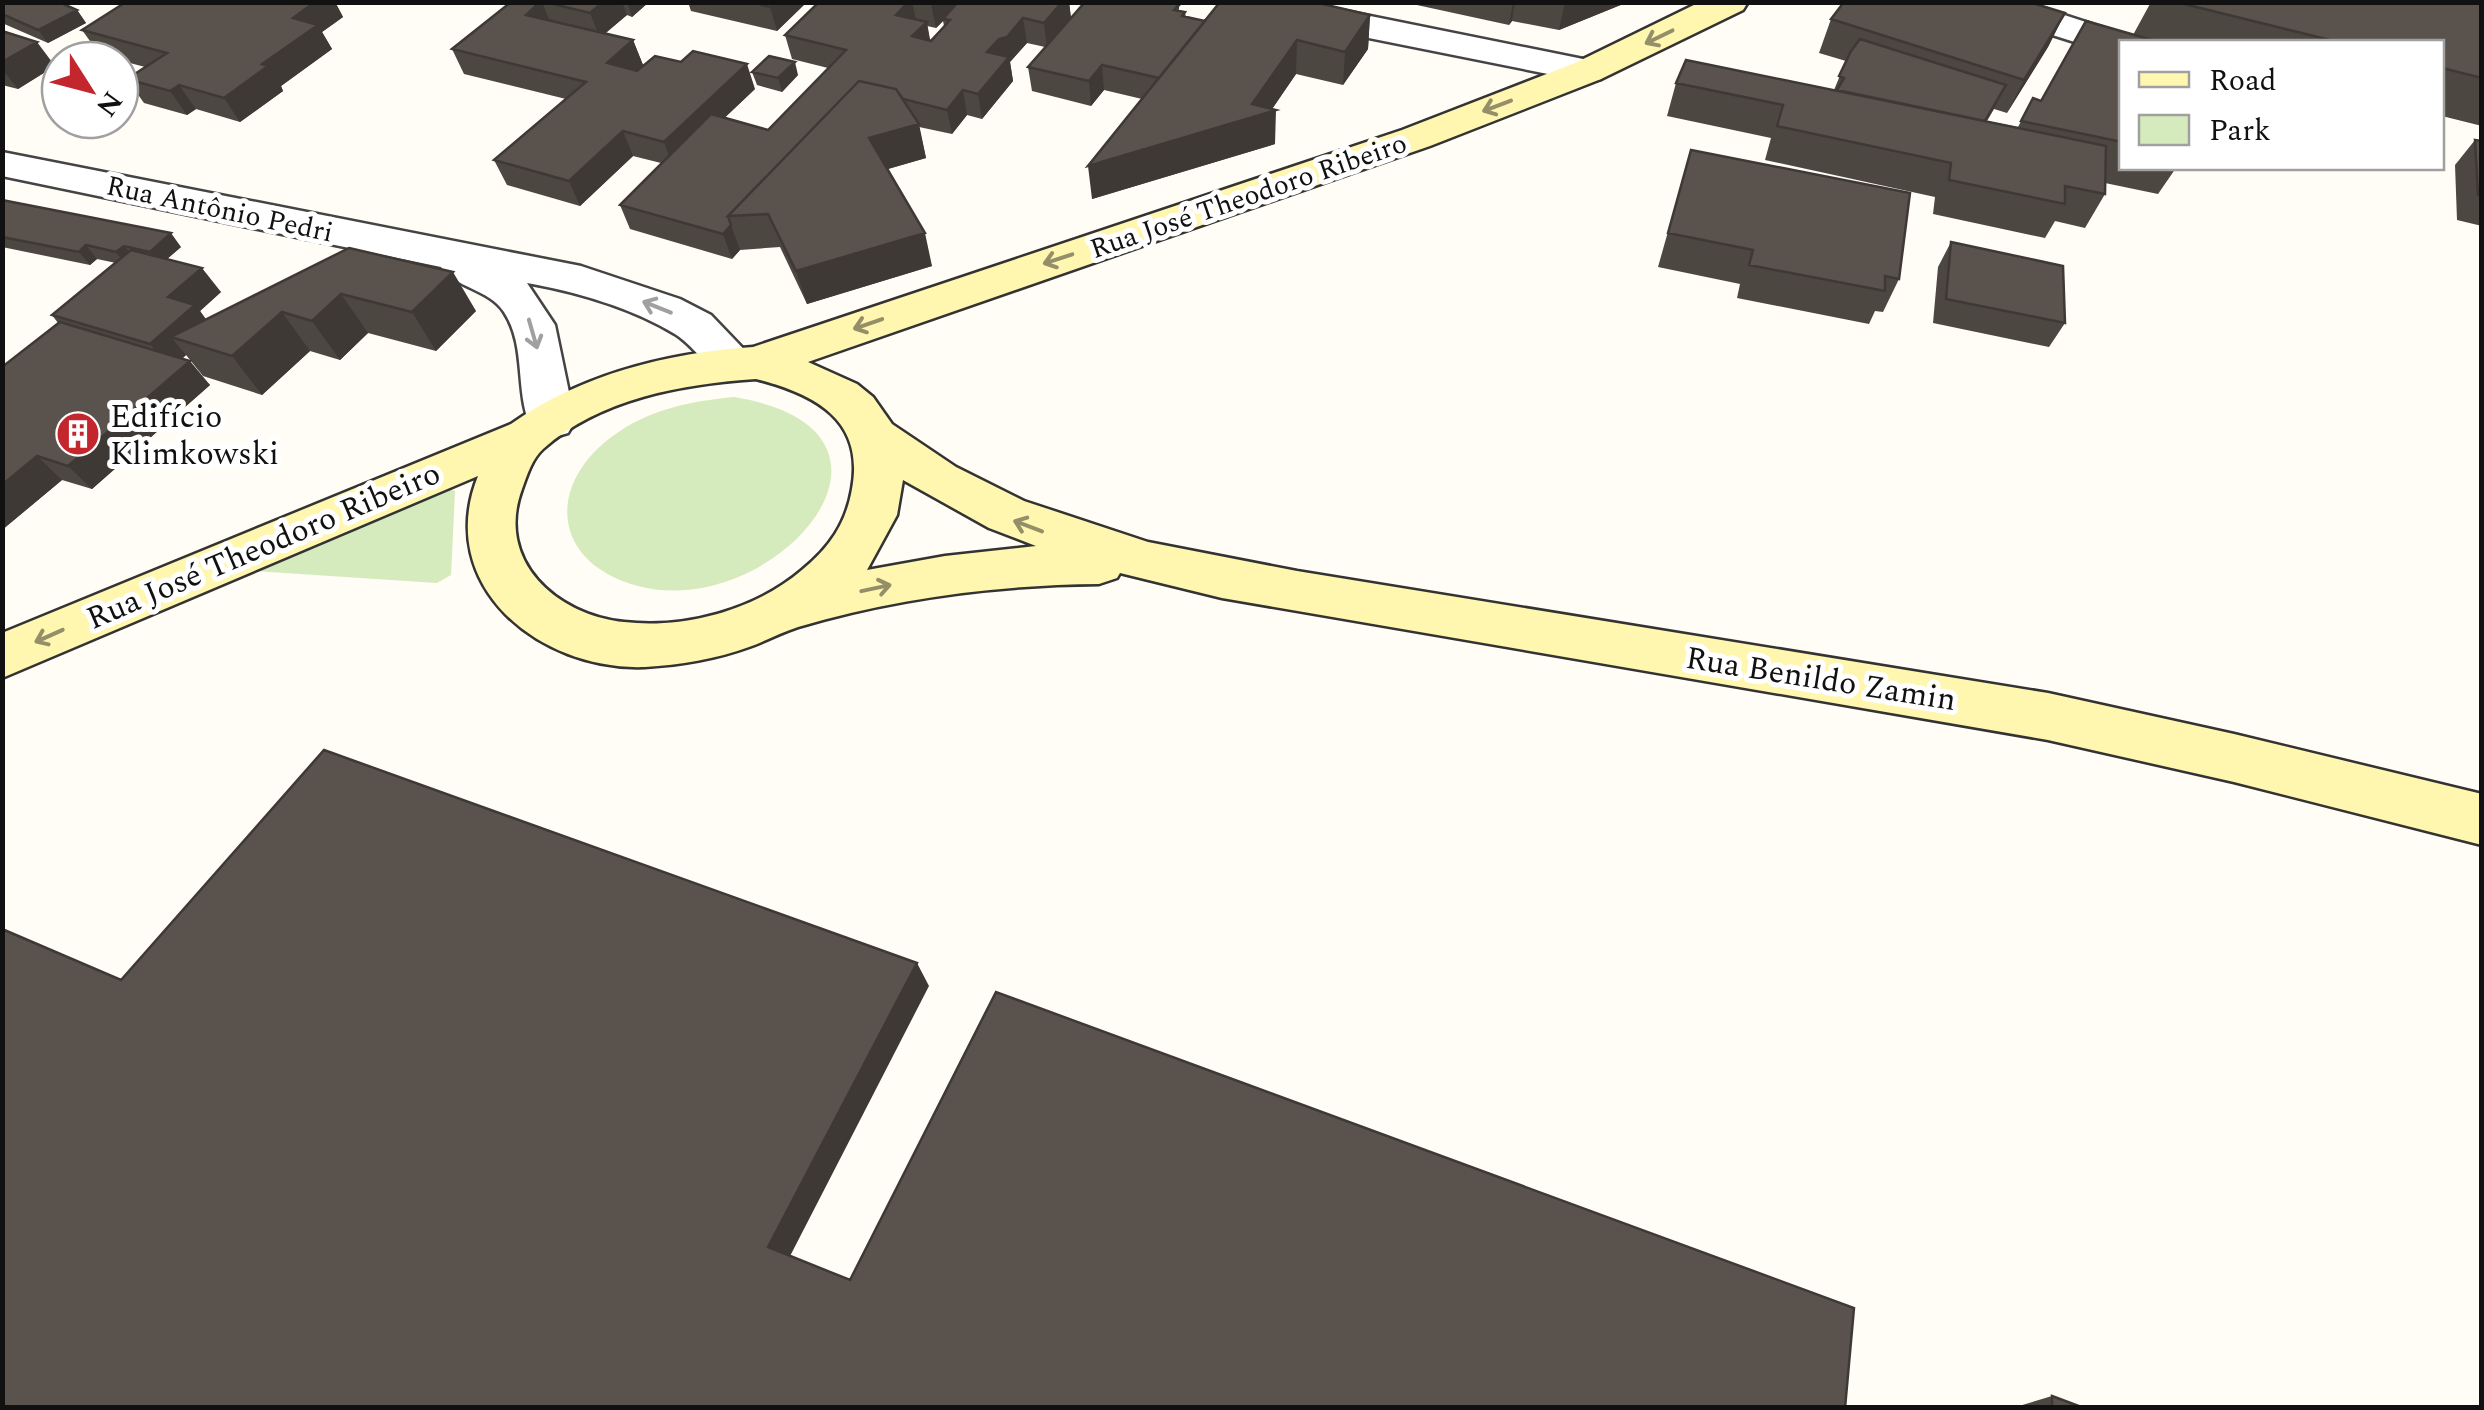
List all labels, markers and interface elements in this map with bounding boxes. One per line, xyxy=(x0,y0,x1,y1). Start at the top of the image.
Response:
one-way arrow xyxy=(1645,28,1675,47)
north arrow xyxy=(40,40,140,140)
legend xyxy=(2119,40,2444,170)
text: Road xyxy=(2209,58,2277,104)
text: N xyxy=(85,82,133,126)
one-way arrow xyxy=(1482,99,1513,117)
text: Park xyxy=(2209,108,2271,154)
street label: Rua José Theodoro Ribeiro xyxy=(1084,122,1413,271)
street label: Rua Antônio Pedri xyxy=(102,164,337,254)
one-way arrow xyxy=(1043,252,1074,270)
one-way arrow xyxy=(642,297,673,315)
one-way arrow xyxy=(854,316,885,334)
one-way arrow xyxy=(525,318,544,350)
place label: Edifício Klimkowski xyxy=(110,393,279,479)
building icon: Edifício Klimkowski xyxy=(55,411,101,457)
street label: Rua José Theodoro Ribeiro xyxy=(79,450,448,643)
one-way arrow xyxy=(1013,515,1043,533)
one-way arrow xyxy=(860,578,892,597)
one-way arrow xyxy=(34,628,65,646)
street label: Rua Benildo Zamin xyxy=(1682,634,1959,725)

